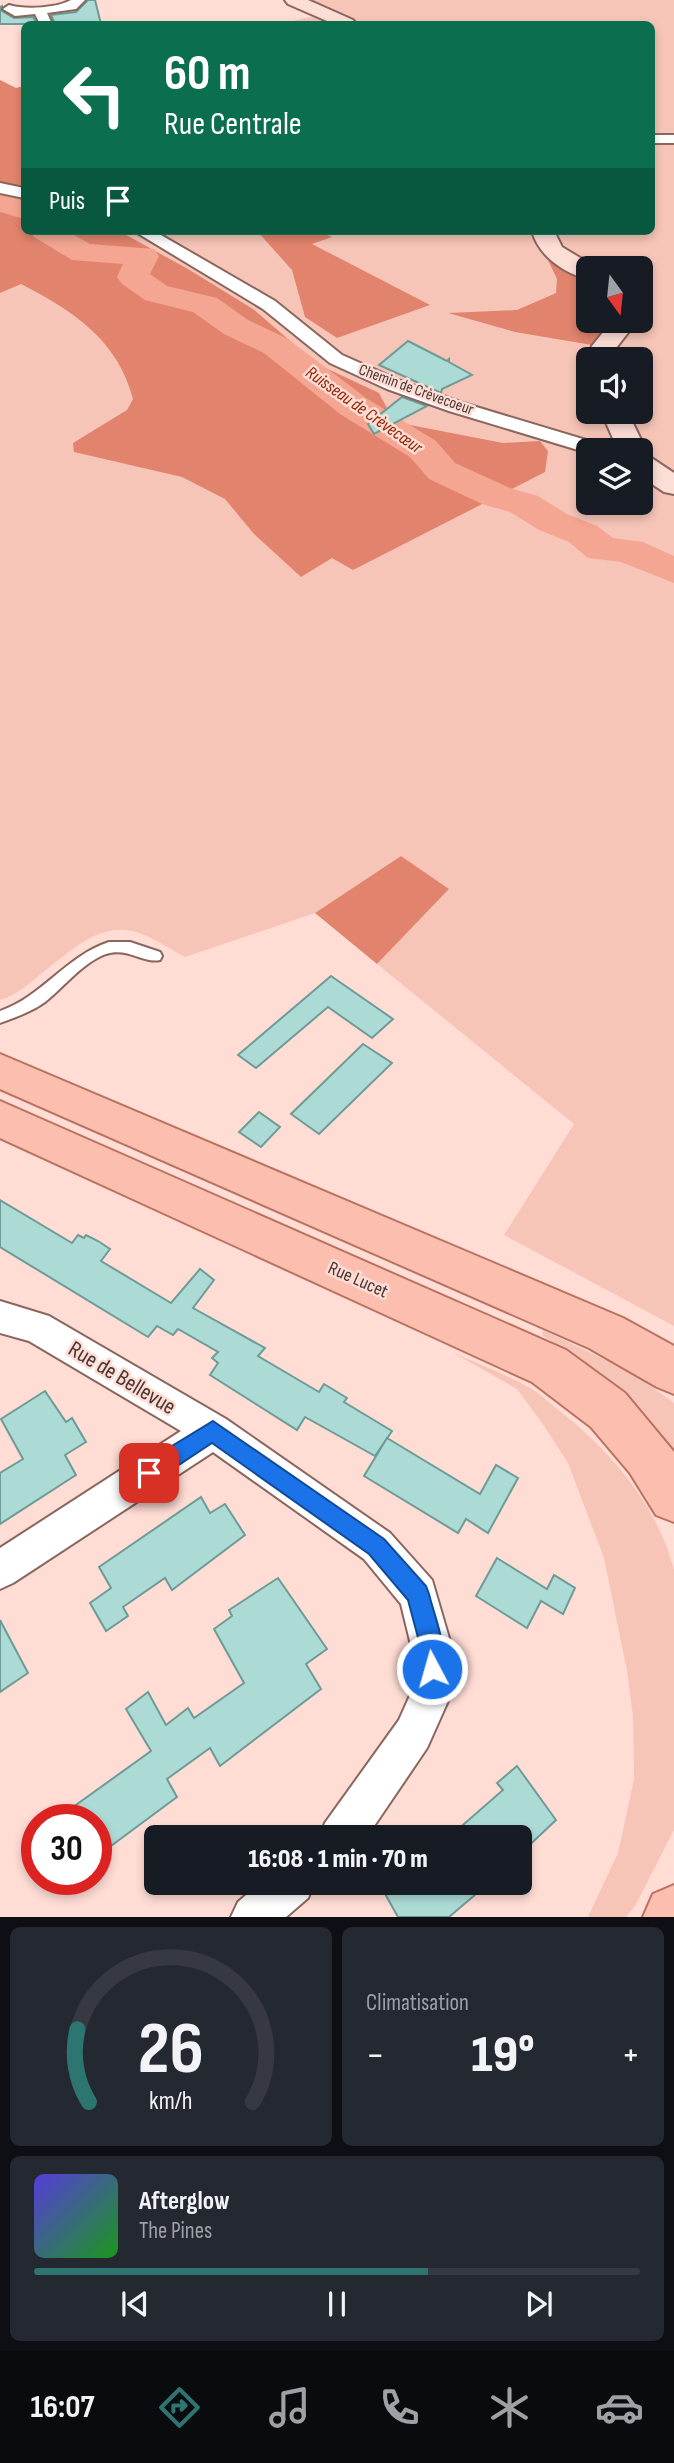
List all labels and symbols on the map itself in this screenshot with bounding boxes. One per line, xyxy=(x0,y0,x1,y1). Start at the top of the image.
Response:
north arrow xyxy=(576,256,653,332)
street label: Chemin de Crèvecoeur xyxy=(356,360,476,420)
water label: Ruisseau de Crèvecœur xyxy=(302,362,427,459)
street label: Rue Lucet xyxy=(324,1257,392,1303)
street label: Rue de Bellevue xyxy=(63,1335,181,1421)
pin xyxy=(119,1443,179,1503)
position arrow xyxy=(395,1632,469,1706)
speed limit sign: 30 xyxy=(21,1804,112,1895)

